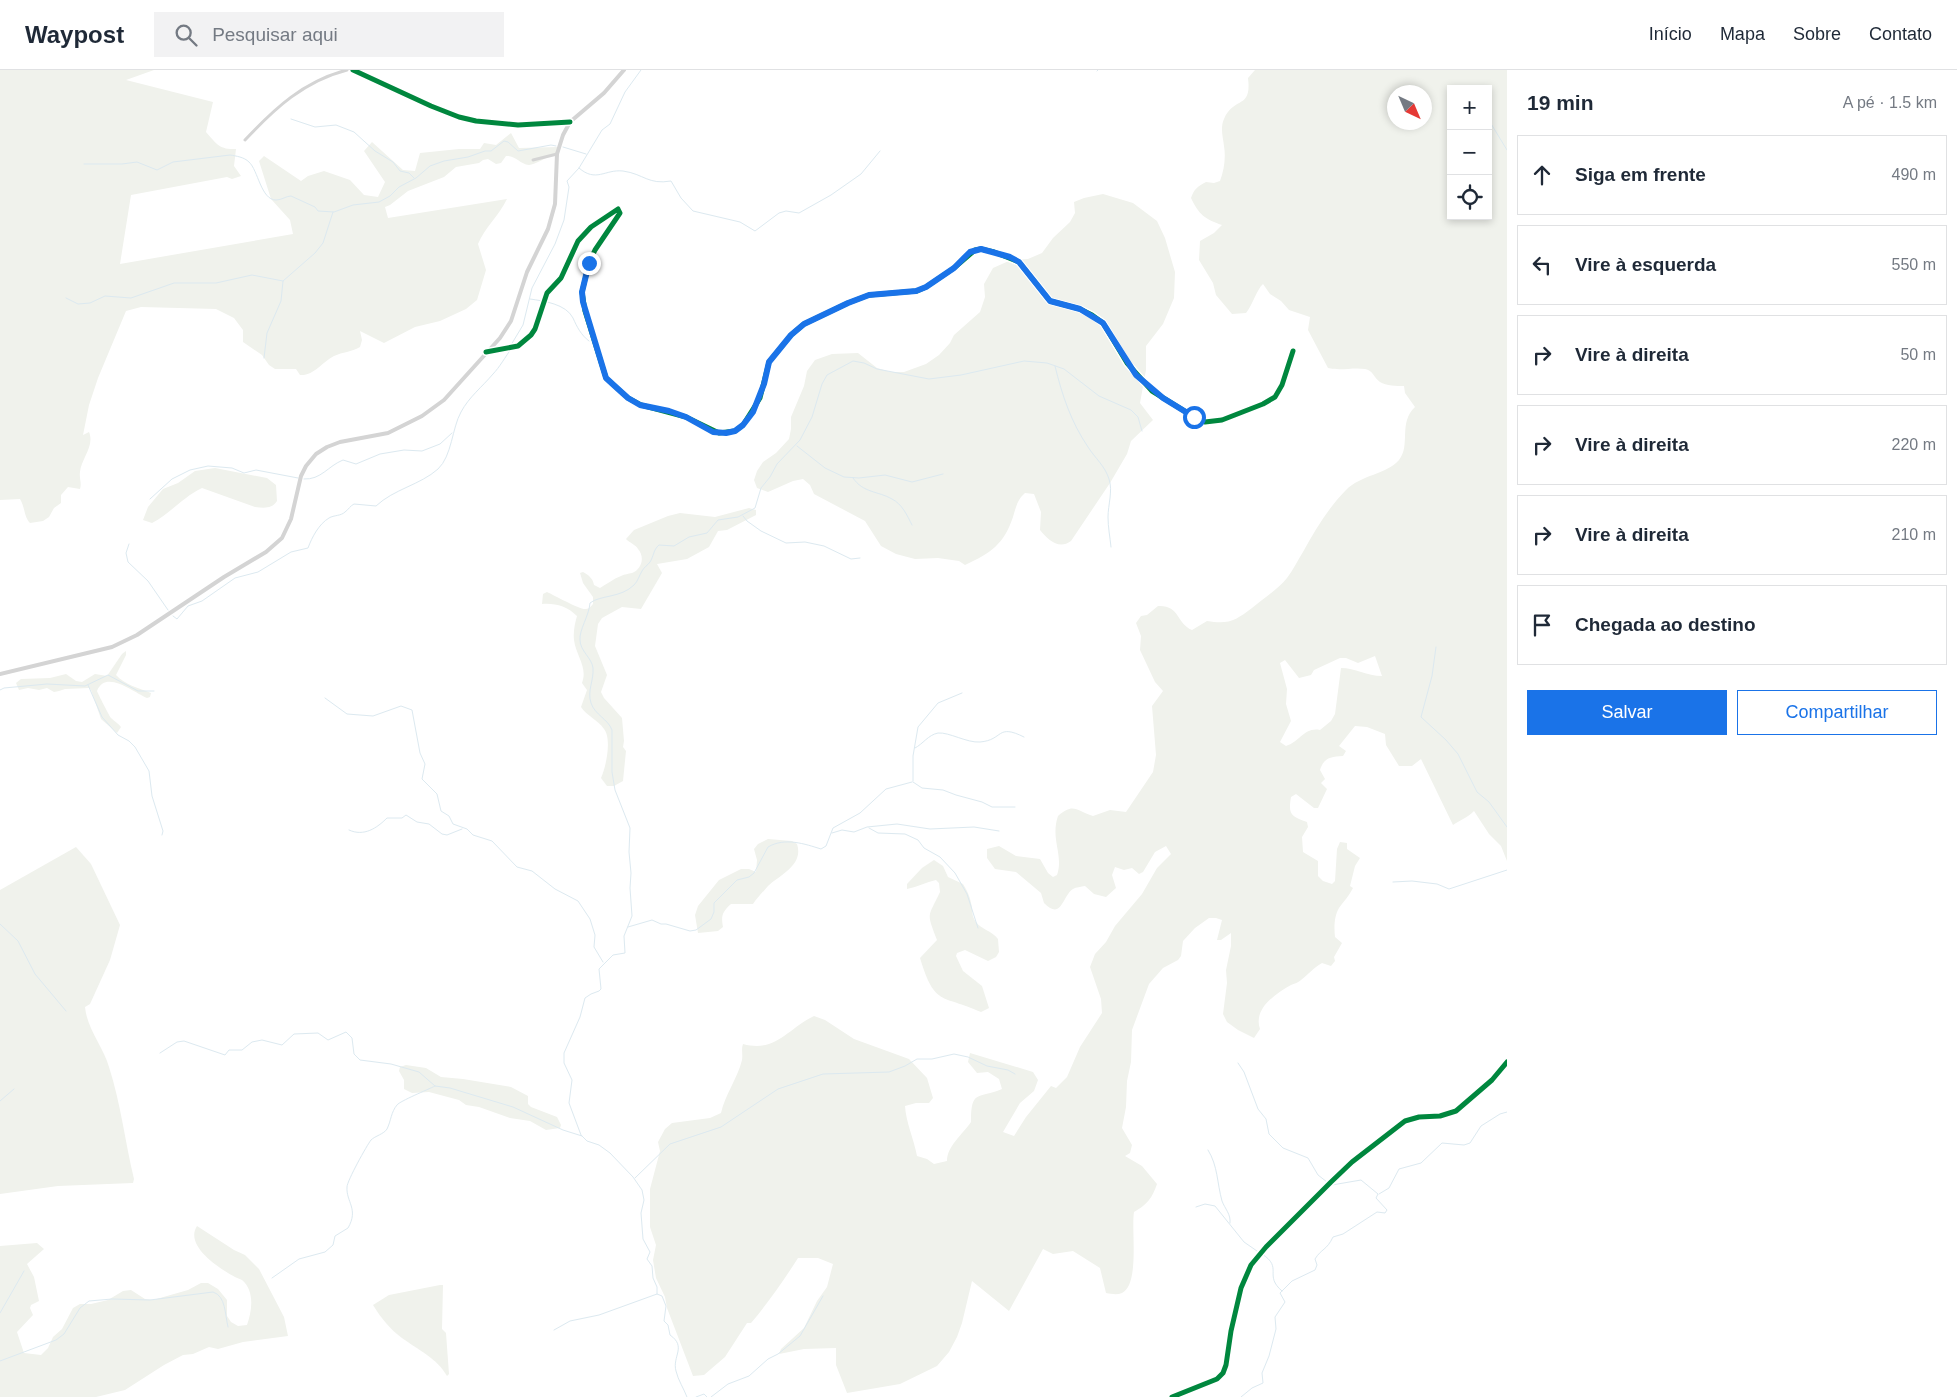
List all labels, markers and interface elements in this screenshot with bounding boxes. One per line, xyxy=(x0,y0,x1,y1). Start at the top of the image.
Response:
search box xyxy=(154,12,504,57)
text: Waypost xyxy=(25,21,124,48)
icon: search xyxy=(172,21,200,49)
text: Pesquisar aqui xyxy=(212,24,338,45)
text: Início xyxy=(1649,24,1692,44)
text: Mapa xyxy=(1720,24,1765,44)
text: Sobre xyxy=(1793,24,1841,44)
text: Contato xyxy=(1869,24,1932,44)
north arrow xyxy=(1387,85,1432,130)
map controls xyxy=(1447,85,1492,220)
button: + xyxy=(1447,85,1492,130)
text: 19 min xyxy=(1527,91,1594,114)
text: A pé · 1.5 km xyxy=(1843,94,1937,111)
button: − xyxy=(1447,130,1492,175)
icon: ahead xyxy=(1528,161,1556,189)
text: Siga em frente xyxy=(1575,164,1706,185)
text: 490 m xyxy=(1892,166,1936,183)
button: locate xyxy=(1447,175,1492,220)
icon: left xyxy=(1528,251,1556,279)
route end xyxy=(578,252,601,275)
text: Vire à esquerda xyxy=(1575,254,1716,275)
text: 550 m xyxy=(1892,256,1936,273)
icon: right xyxy=(1528,341,1556,369)
text: Vire à direita xyxy=(1575,344,1689,365)
text: 50 m xyxy=(1900,346,1936,363)
route start xyxy=(1183,406,1206,429)
icon: right xyxy=(1528,431,1556,459)
text: Vire à direita xyxy=(1575,434,1689,455)
text: 220 m xyxy=(1892,436,1936,453)
icon: right xyxy=(1528,521,1556,549)
text: Vire à direita xyxy=(1575,524,1689,545)
text: 210 m xyxy=(1892,526,1936,543)
icon: arrive xyxy=(1528,611,1556,639)
text: Chegada ao destino xyxy=(1575,614,1756,635)
button: Salvar xyxy=(1527,690,1727,735)
button: Compartilhar xyxy=(1737,690,1937,735)

